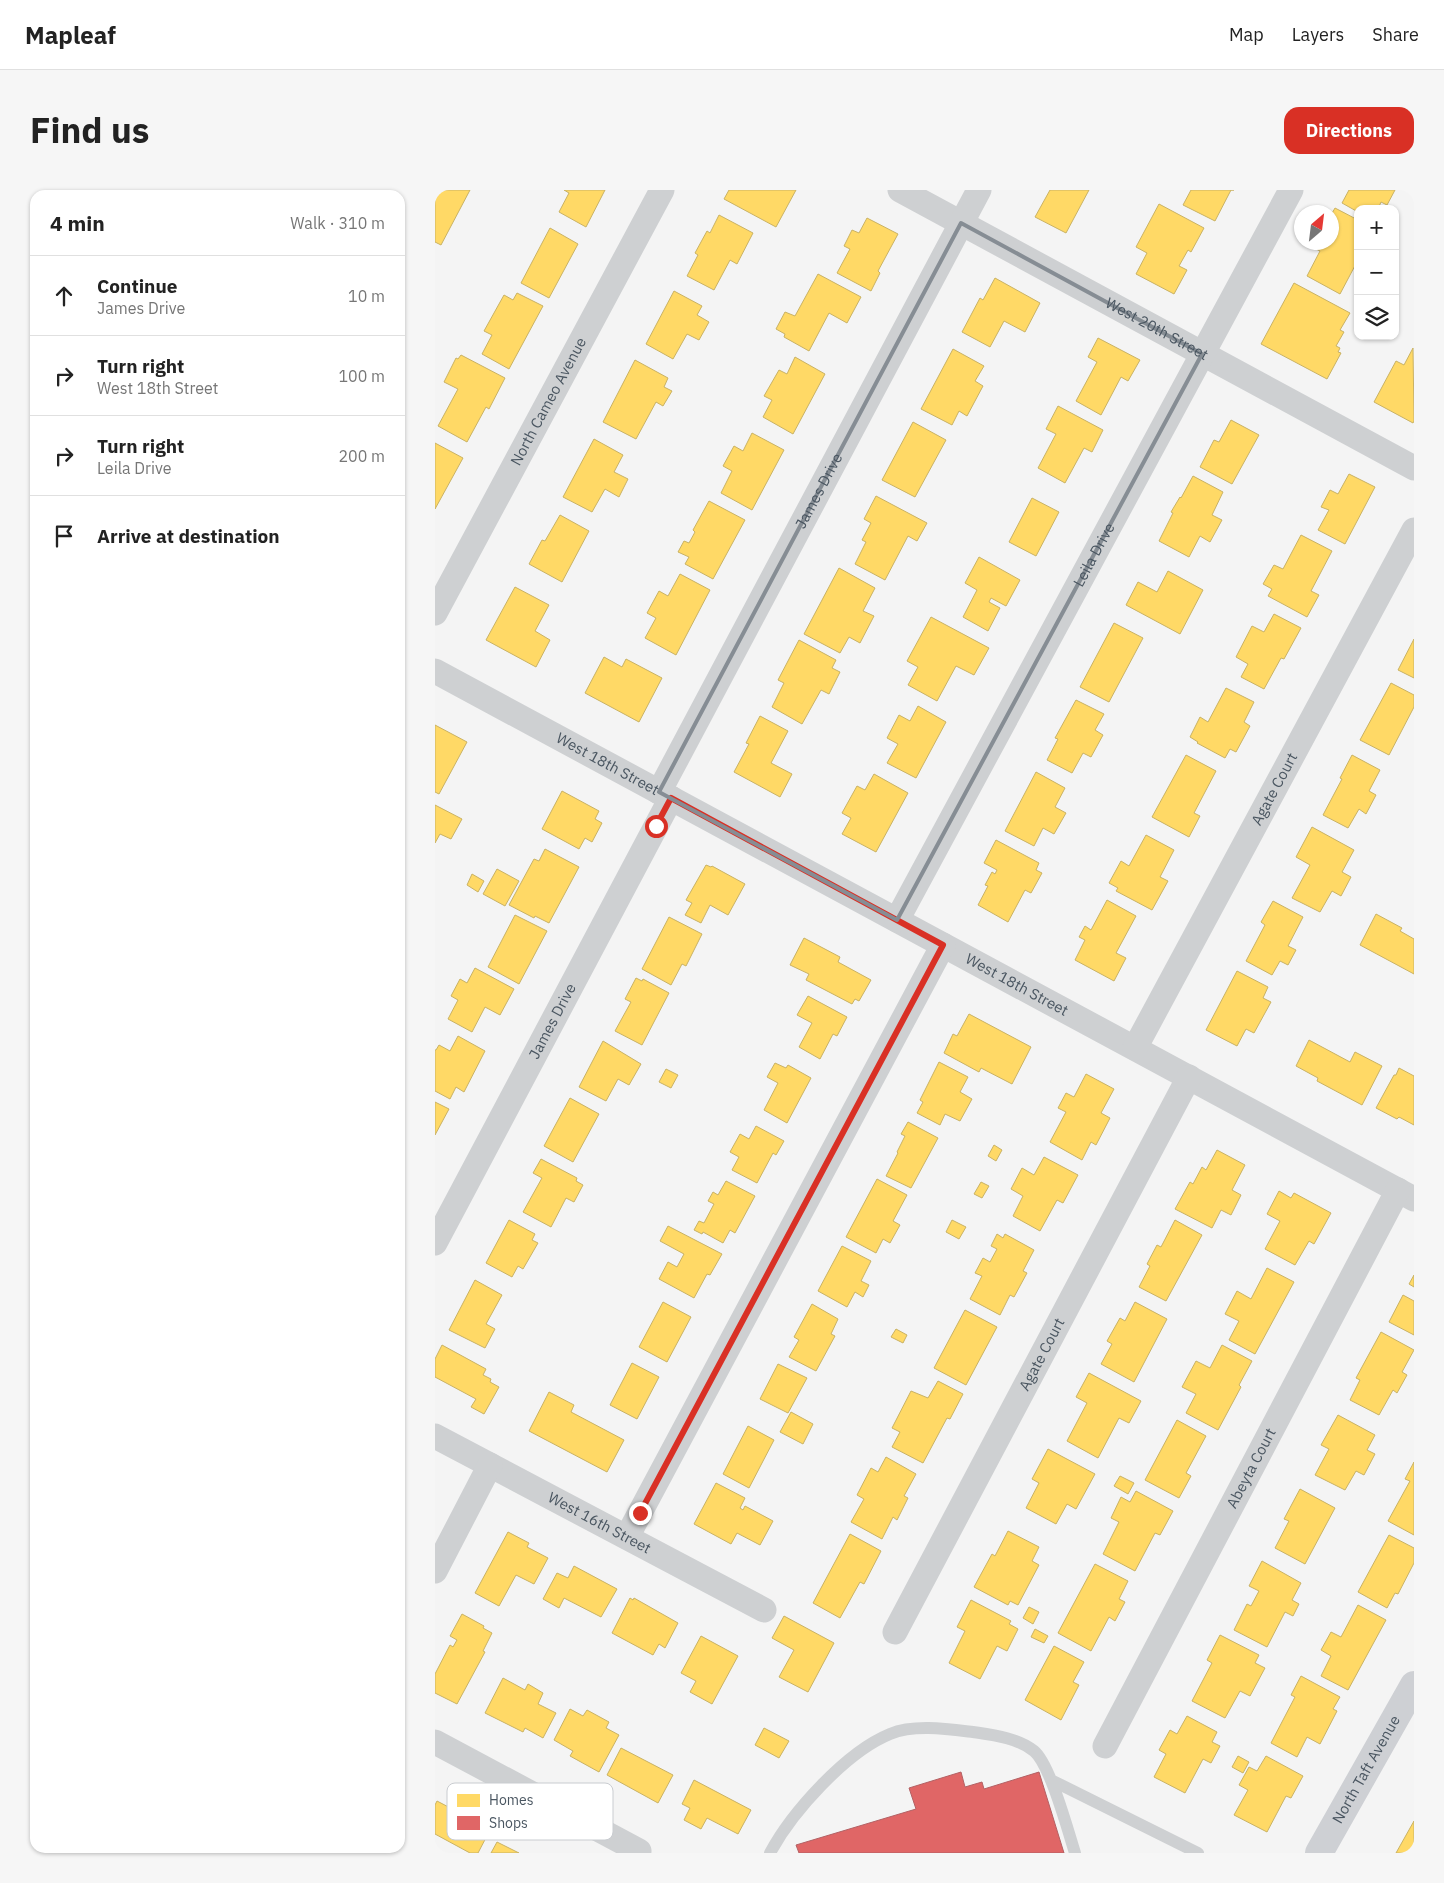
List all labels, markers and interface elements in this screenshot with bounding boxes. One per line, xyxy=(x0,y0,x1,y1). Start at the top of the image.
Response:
text: Mapleaf xyxy=(25,19,116,51)
text: Map xyxy=(1229,23,1264,46)
text: Layers xyxy=(1292,23,1344,46)
text: Share xyxy=(1372,23,1419,46)
text: Find us xyxy=(30,107,149,153)
button: Directions xyxy=(1284,107,1414,154)
north arrow xyxy=(1294,205,1339,250)
map controls xyxy=(1354,205,1399,340)
button: + xyxy=(1354,205,1399,250)
text: 4 min xyxy=(50,209,105,237)
text: Walk · 310 m xyxy=(290,213,385,233)
button: − xyxy=(1354,250,1399,295)
text: Continue xyxy=(97,274,177,298)
icon: ahead xyxy=(50,282,78,310)
text: 10 m xyxy=(348,286,385,306)
street label: West 20th Street xyxy=(1102,293,1212,364)
button: layers xyxy=(1354,295,1399,340)
text: James Drive xyxy=(97,298,185,318)
street label: North Cameo Avenue xyxy=(506,334,590,469)
text: Turn right xyxy=(97,354,184,378)
icon: right xyxy=(50,362,78,390)
text: 100 m xyxy=(338,366,385,386)
text: West 18th Street xyxy=(97,378,218,398)
text: Turn right xyxy=(97,434,184,458)
icon: right xyxy=(50,442,78,470)
text: 200 m xyxy=(338,446,385,466)
street label: James Drive xyxy=(791,450,846,532)
text: Leila Drive xyxy=(97,458,171,478)
street label: Leila Drive xyxy=(1069,519,1119,590)
icon: arrive xyxy=(50,522,78,550)
text: Arrive at destination xyxy=(97,524,280,548)
street label: West 18th Street xyxy=(553,728,662,799)
street label: Agate Court xyxy=(1247,749,1301,828)
route start xyxy=(645,815,668,838)
street label: West 18th Street xyxy=(962,949,1072,1020)
street label: James Drive xyxy=(524,980,580,1062)
street label: Agate Court xyxy=(1015,1315,1069,1394)
street label: Abeyta Court xyxy=(1222,1425,1280,1511)
street label: West 16th Street xyxy=(545,1487,654,1558)
route end xyxy=(629,1502,652,1525)
street label: North Taft Avenue xyxy=(1328,1712,1404,1827)
legend xyxy=(447,1783,613,1840)
text: Homes xyxy=(489,1791,534,1809)
text: Shops xyxy=(489,1814,528,1832)

